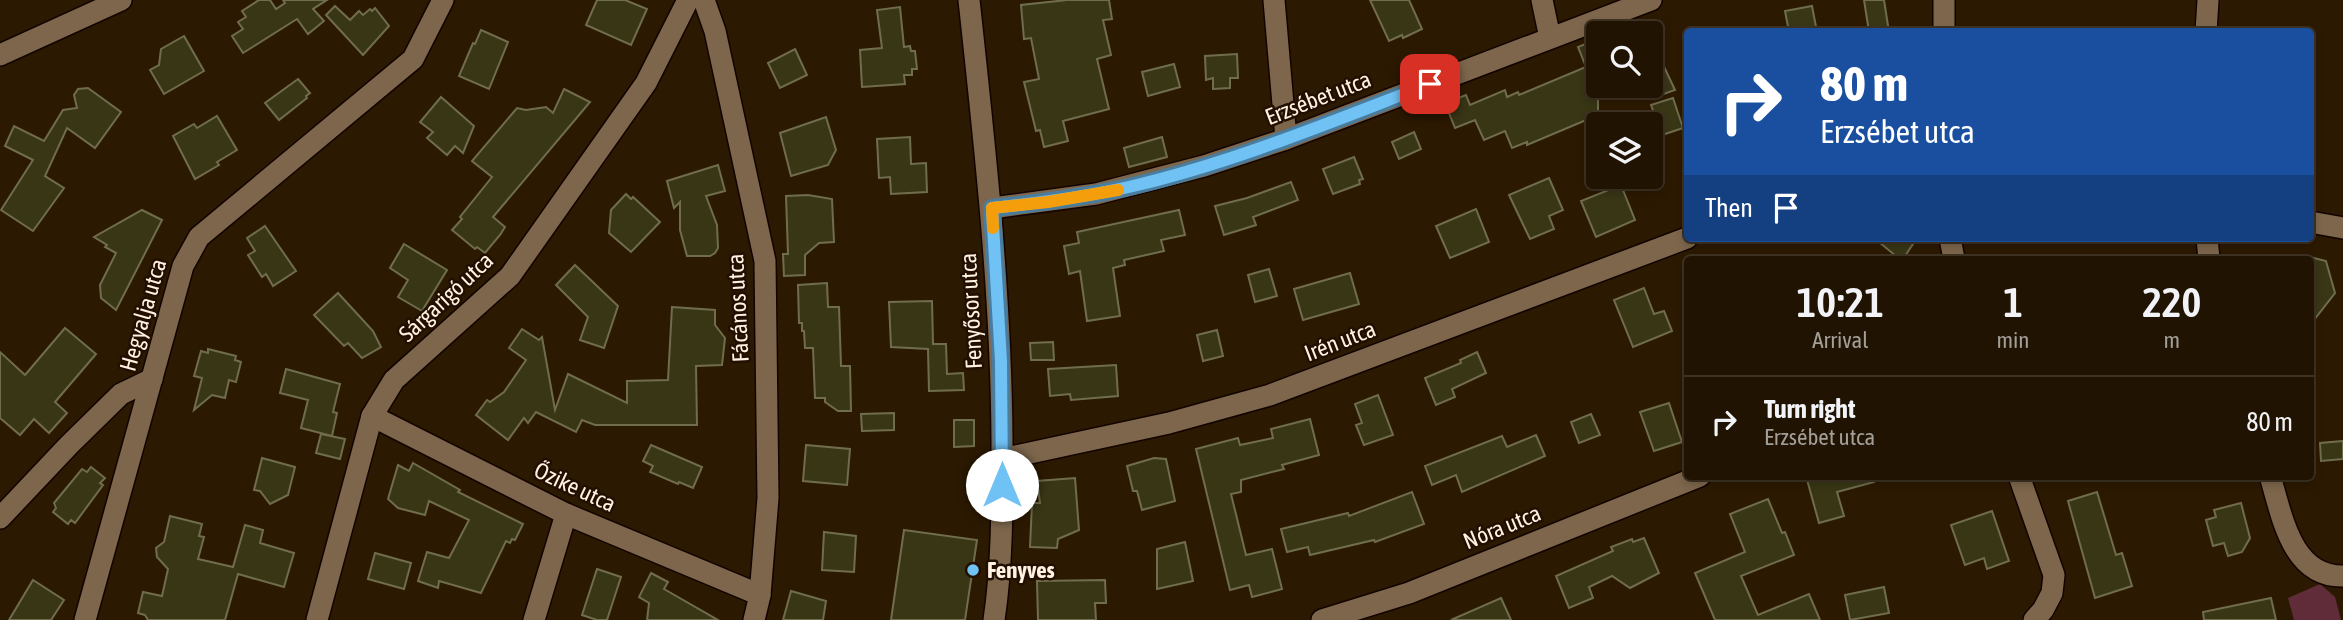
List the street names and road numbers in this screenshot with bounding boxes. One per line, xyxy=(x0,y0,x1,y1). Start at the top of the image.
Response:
street label: Erzsébet utca xyxy=(1261,66,1375,130)
street label: Sárgarigó utca xyxy=(394,247,498,347)
street label: Fenyősor utca xyxy=(955,252,987,370)
street label: Fácános utca xyxy=(722,253,754,363)
street label: Hegyalja utca xyxy=(115,256,171,374)
street label: Irén utca xyxy=(1301,316,1379,366)
street label: Őzike utca xyxy=(530,457,620,517)
street label: Nóra utca xyxy=(1459,500,1545,554)

